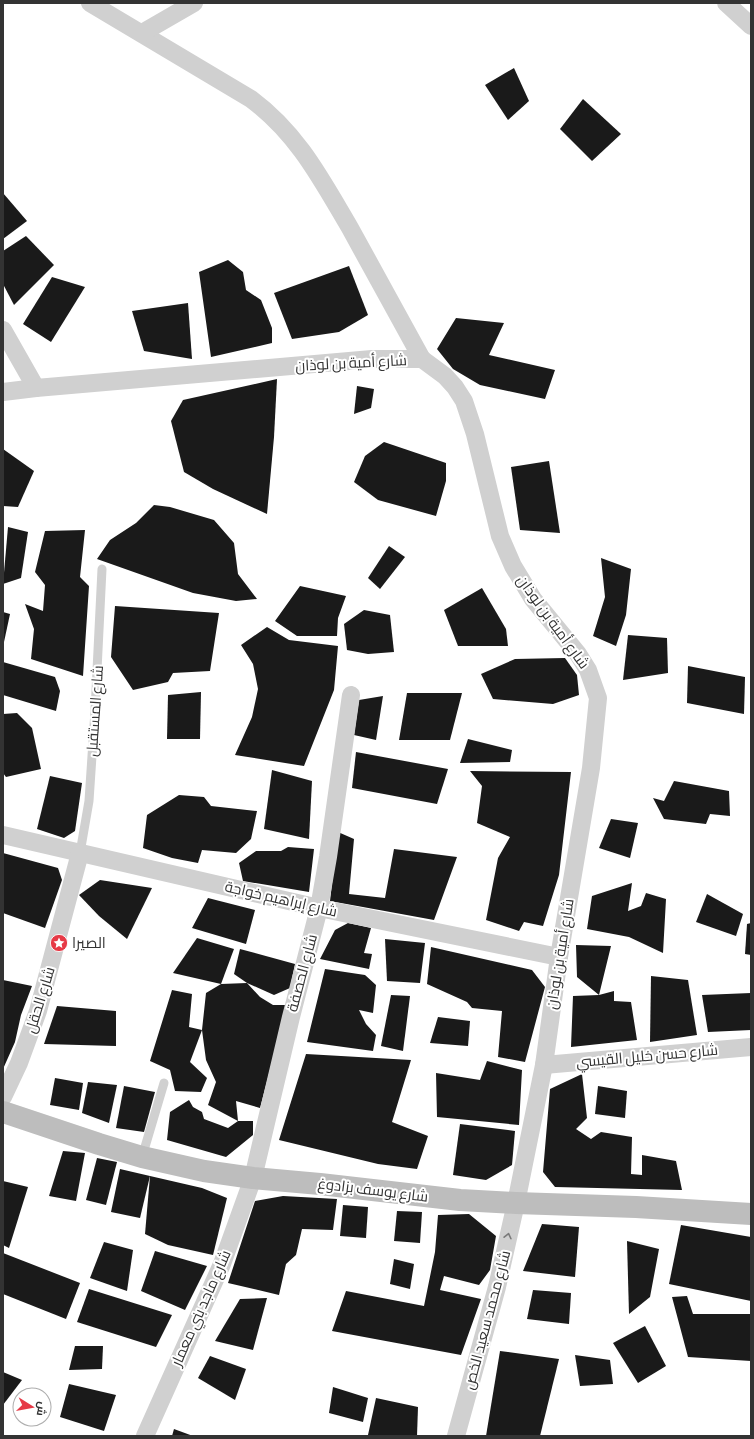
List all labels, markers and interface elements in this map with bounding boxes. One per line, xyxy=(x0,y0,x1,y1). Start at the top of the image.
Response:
street label: شارع أمية بن لوذان xyxy=(295,350,407,377)
street label: شارع أمية بن لوذان xyxy=(511,571,594,674)
street label: شارع المستقبل xyxy=(84,665,109,757)
street label: شارع إبراهيم خواجة xyxy=(223,878,339,923)
street label: شارع أمية بن لوذان xyxy=(541,897,580,1011)
street label: شارع الحصفة xyxy=(284,932,323,1014)
place icon: الصيرا xyxy=(49,933,69,953)
place label: الصيرا xyxy=(72,936,106,952)
street label: شارع الحقل xyxy=(22,965,61,1036)
street label: شارع حسن خليل القيسي xyxy=(575,1042,719,1074)
street label: شارع يوسف بزادوغ xyxy=(316,1175,429,1208)
one-way arrow xyxy=(504,1232,512,1239)
street label: شارع ماجد بني معمار xyxy=(168,1248,237,1371)
street label: شارع محمد سعيد الخص xyxy=(461,1249,516,1392)
north arrow xyxy=(12,1387,52,1427)
text: ش xyxy=(34,1401,48,1417)

